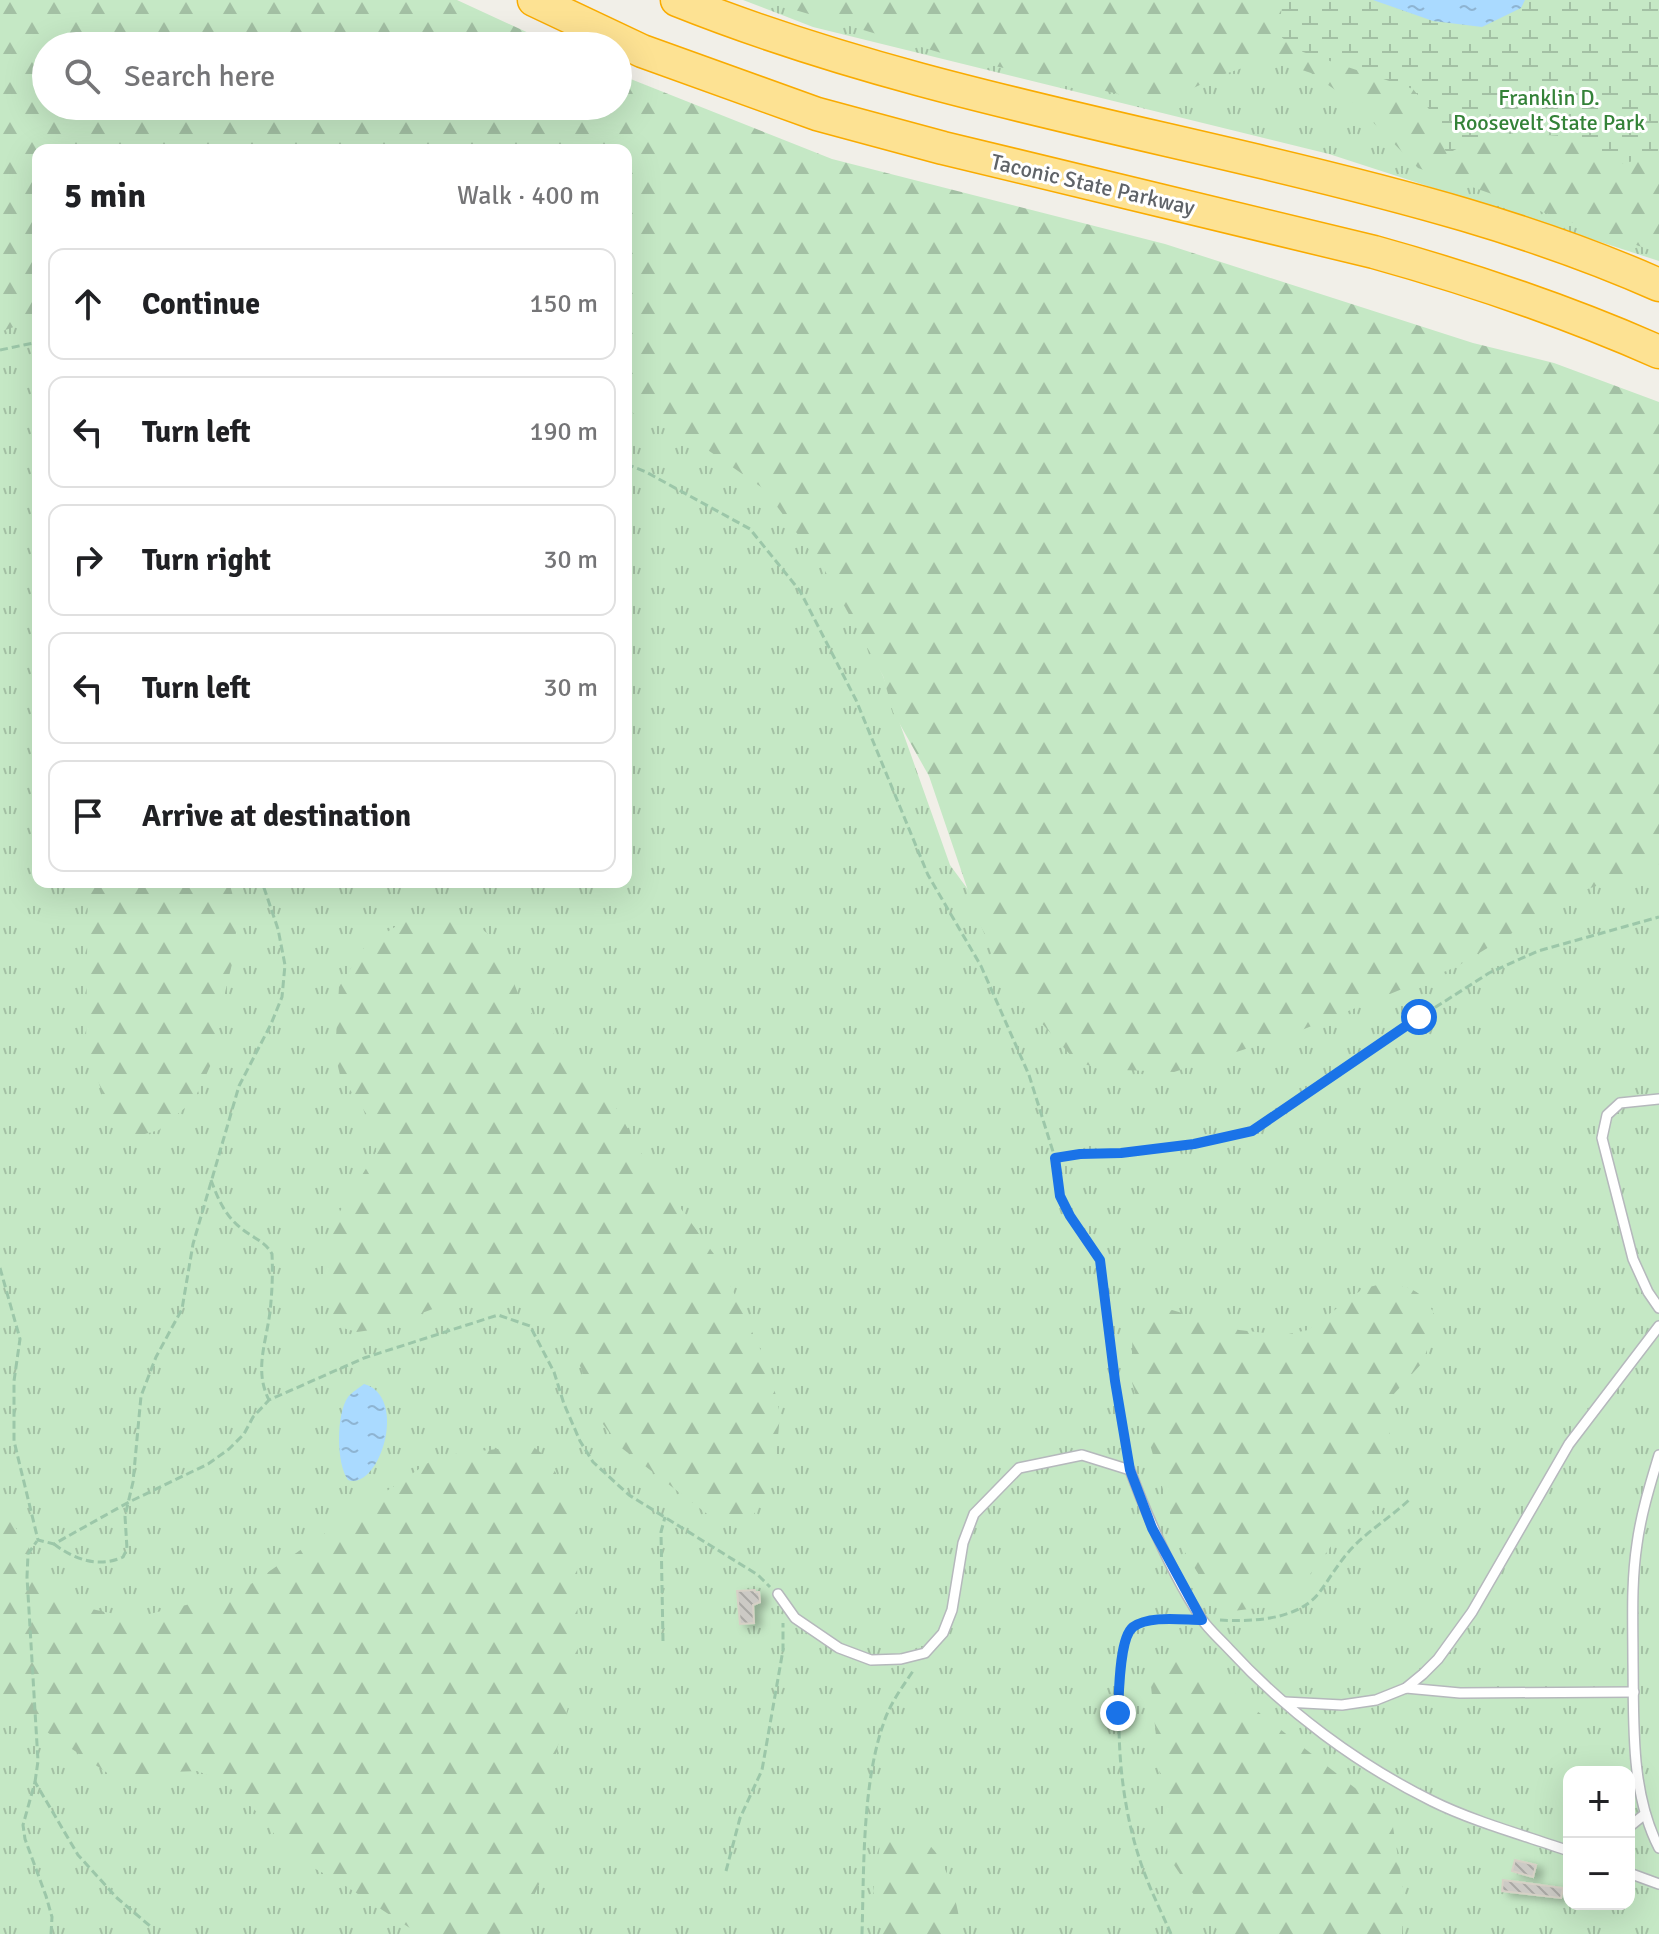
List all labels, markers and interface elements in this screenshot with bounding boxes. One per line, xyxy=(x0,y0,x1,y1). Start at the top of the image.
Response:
search box xyxy=(32,32,632,120)
icon: search xyxy=(60,54,104,98)
text: Search here xyxy=(124,58,275,95)
park label: Franklin D. Roosevelt State Park xyxy=(1453,84,1645,136)
street label: Taconic State Parkway xyxy=(988,148,1198,221)
text: 5 min xyxy=(64,175,146,217)
text: Walk · 400 m xyxy=(457,180,600,212)
icon: ahead xyxy=(66,282,110,326)
text: Continue xyxy=(142,286,260,323)
text: 150 m xyxy=(529,288,598,320)
icon: left xyxy=(66,410,110,454)
text: Turn left xyxy=(142,414,251,451)
text: 190 m xyxy=(529,416,598,448)
icon: right xyxy=(66,538,110,582)
text: Turn right xyxy=(142,542,271,579)
text: 30 m xyxy=(543,544,598,576)
icon: left xyxy=(66,666,110,710)
text: Turn left xyxy=(142,670,251,707)
text: 30 m xyxy=(543,672,598,704)
icon: arrive xyxy=(66,794,110,838)
text: Arrive at destination xyxy=(142,798,411,835)
route start xyxy=(1401,999,1437,1035)
route end xyxy=(1100,1695,1136,1731)
map controls xyxy=(1563,1766,1635,1910)
button: + xyxy=(1563,1766,1635,1838)
button: − xyxy=(1563,1838,1635,1910)

